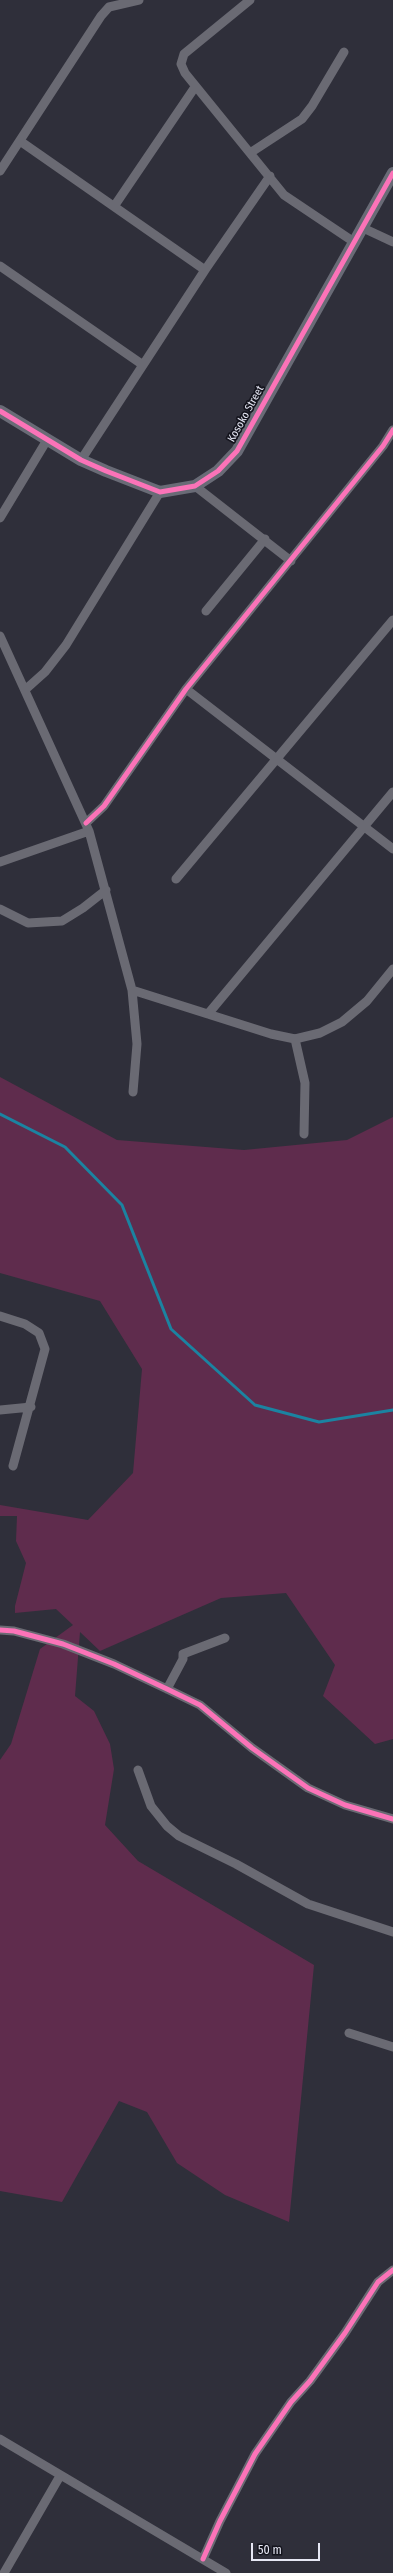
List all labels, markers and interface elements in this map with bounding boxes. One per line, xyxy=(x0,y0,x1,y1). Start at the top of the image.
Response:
street label: Kosoko Street xyxy=(225,384,267,444)
scale bar xyxy=(253,2535,322,2561)
text: 50 m xyxy=(258,2543,282,2557)

